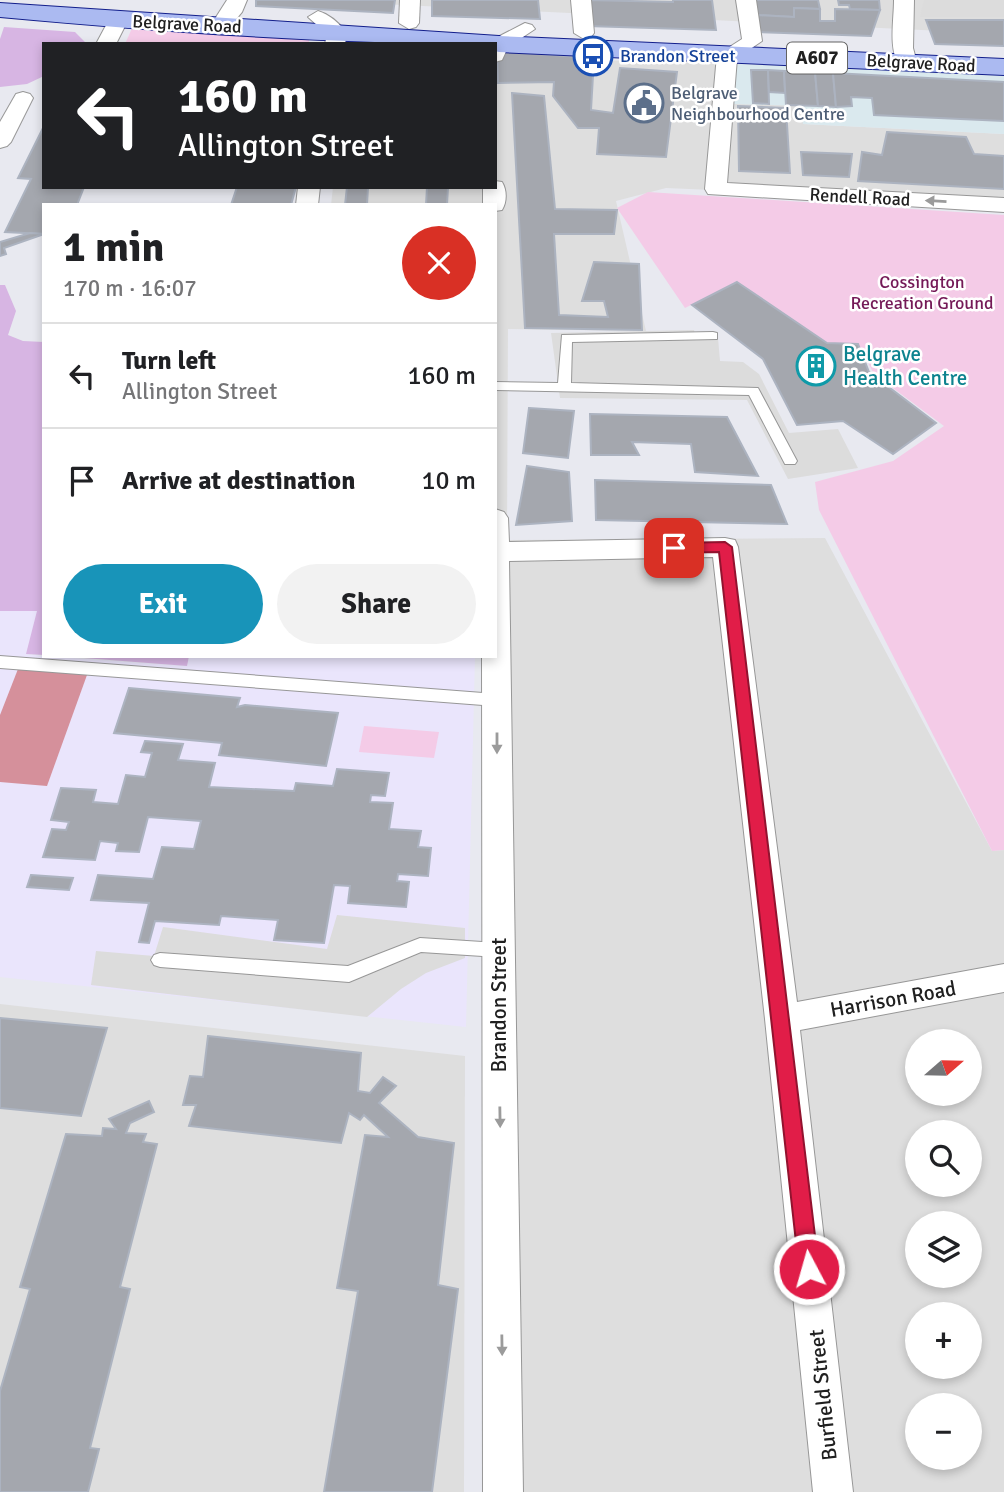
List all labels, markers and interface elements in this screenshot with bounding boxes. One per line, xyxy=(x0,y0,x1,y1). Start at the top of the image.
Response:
street label: Belgrave Road xyxy=(132,10,242,38)
bus stop icon: Brandon Street xyxy=(572,35,614,77)
road number: A607 xyxy=(787,43,847,74)
place label: Brandon Street xyxy=(620,45,736,67)
street label: Belgrave Road xyxy=(866,49,976,77)
text: 160 m xyxy=(178,66,308,126)
icon: left xyxy=(63,70,154,161)
public building icon: Belgrave Neighbourhood Centre xyxy=(623,82,665,124)
place label: Belgrave Neighbourhood Centre xyxy=(671,82,845,125)
text: Allington Street xyxy=(178,126,394,165)
street label: Rendell Road xyxy=(809,183,911,211)
one-way arrow xyxy=(925,195,947,206)
text: 1 min xyxy=(63,222,164,273)
button: close xyxy=(402,226,476,300)
park label: Cossington Recreation Ground xyxy=(850,271,994,314)
text: 170 m · 16:07 xyxy=(63,274,197,303)
place label: Belgrave Health Centre xyxy=(843,341,967,391)
text: Turn left xyxy=(122,345,216,377)
building icon: Belgrave Health Centre xyxy=(795,345,837,387)
icon: left xyxy=(63,357,101,395)
text: 160 m xyxy=(407,360,476,392)
text: Allington Street xyxy=(122,377,277,406)
icon: arrive xyxy=(63,462,101,500)
text: Arrive at destination xyxy=(122,465,355,497)
text: 10 m xyxy=(421,465,476,497)
pin xyxy=(644,518,704,578)
icon: arrive xyxy=(655,529,693,567)
button: Exit xyxy=(63,564,263,644)
button: Share xyxy=(277,564,476,644)
one-way arrow xyxy=(491,732,503,754)
street label: Brandon Street xyxy=(486,938,512,1072)
street label: Harrison Road xyxy=(828,975,958,1023)
north arrow xyxy=(905,1029,982,1106)
map controls xyxy=(905,1029,982,1470)
one-way arrow xyxy=(494,1106,506,1128)
button: search xyxy=(905,1120,982,1197)
button: layers xyxy=(905,1211,982,1288)
position arrow xyxy=(772,1232,846,1306)
button: + xyxy=(905,1302,982,1379)
street label: Burfield Street xyxy=(803,1328,843,1462)
one-way arrow xyxy=(496,1334,508,1356)
button: − xyxy=(905,1393,982,1470)

